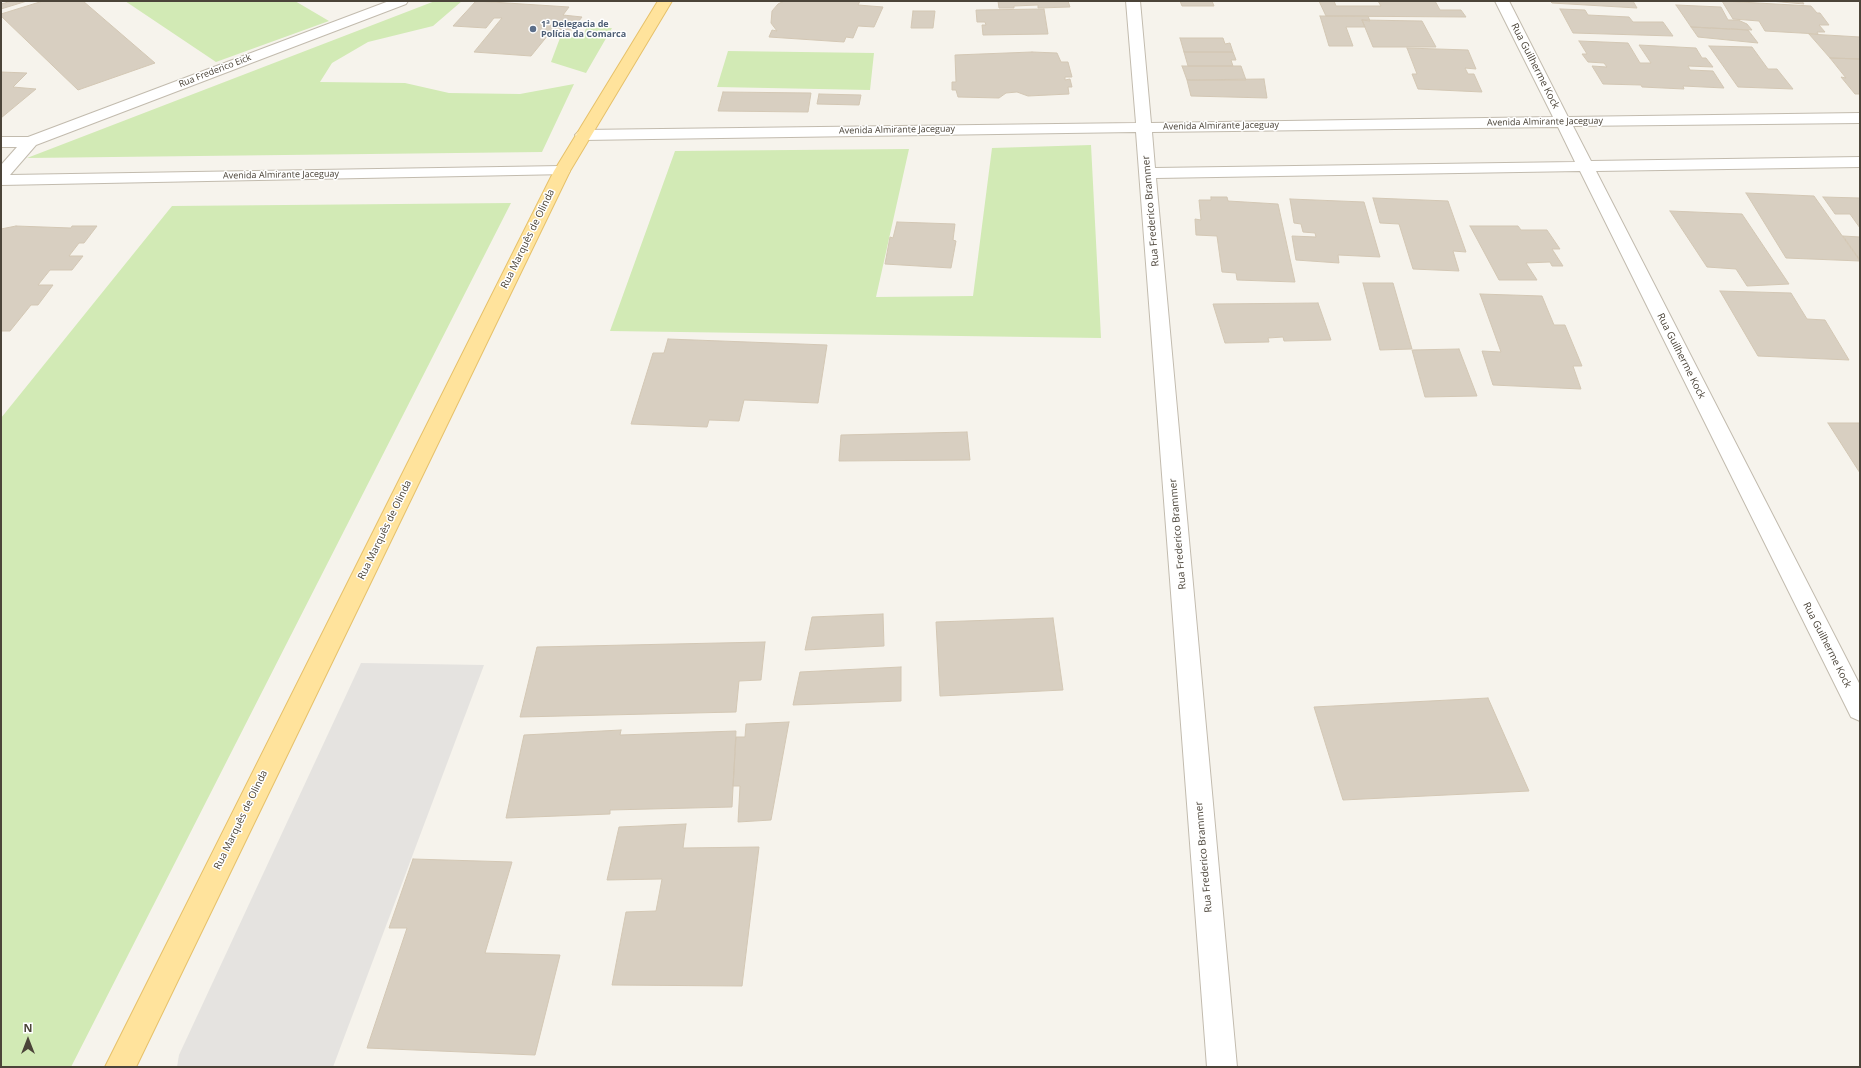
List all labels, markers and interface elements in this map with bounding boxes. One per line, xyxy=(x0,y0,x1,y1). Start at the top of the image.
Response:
place label: 1ª Delegacia de Polícia da Comarca xyxy=(541,19,626,40)
street label: Rua Guilherme Kock xyxy=(1508,21,1562,111)
marker: 1ª Delegacia de Polícia da Comarca xyxy=(528,24,538,34)
street label: Rua Frederico Eick xyxy=(177,52,253,90)
street label: Avenida Almirante Jaceguay xyxy=(1487,116,1603,128)
street label: Avenida Almirante Jaceguay xyxy=(1163,120,1279,132)
street label: Avenida Almirante Jaceguay xyxy=(839,124,955,136)
street label: Rua Frederico Brammer xyxy=(1140,155,1162,267)
street label: Avenida Almirante Jaceguay xyxy=(223,169,339,181)
street label: Rua Marquês de Olinda xyxy=(499,187,557,291)
street label: Rua Guilherme Kock xyxy=(1654,311,1708,401)
street label: Rua Marquês de Olinda xyxy=(356,478,414,582)
street label: Rua Frederico Brammer xyxy=(1167,478,1189,590)
street label: Rua Guilherme Kock xyxy=(1800,600,1854,690)
street label: Rua Marquês de Olinda xyxy=(212,768,270,872)
street label: Rua Frederico Brammer xyxy=(1193,801,1215,913)
north arrow xyxy=(8,1020,48,1060)
text: N xyxy=(24,1020,32,1035)

